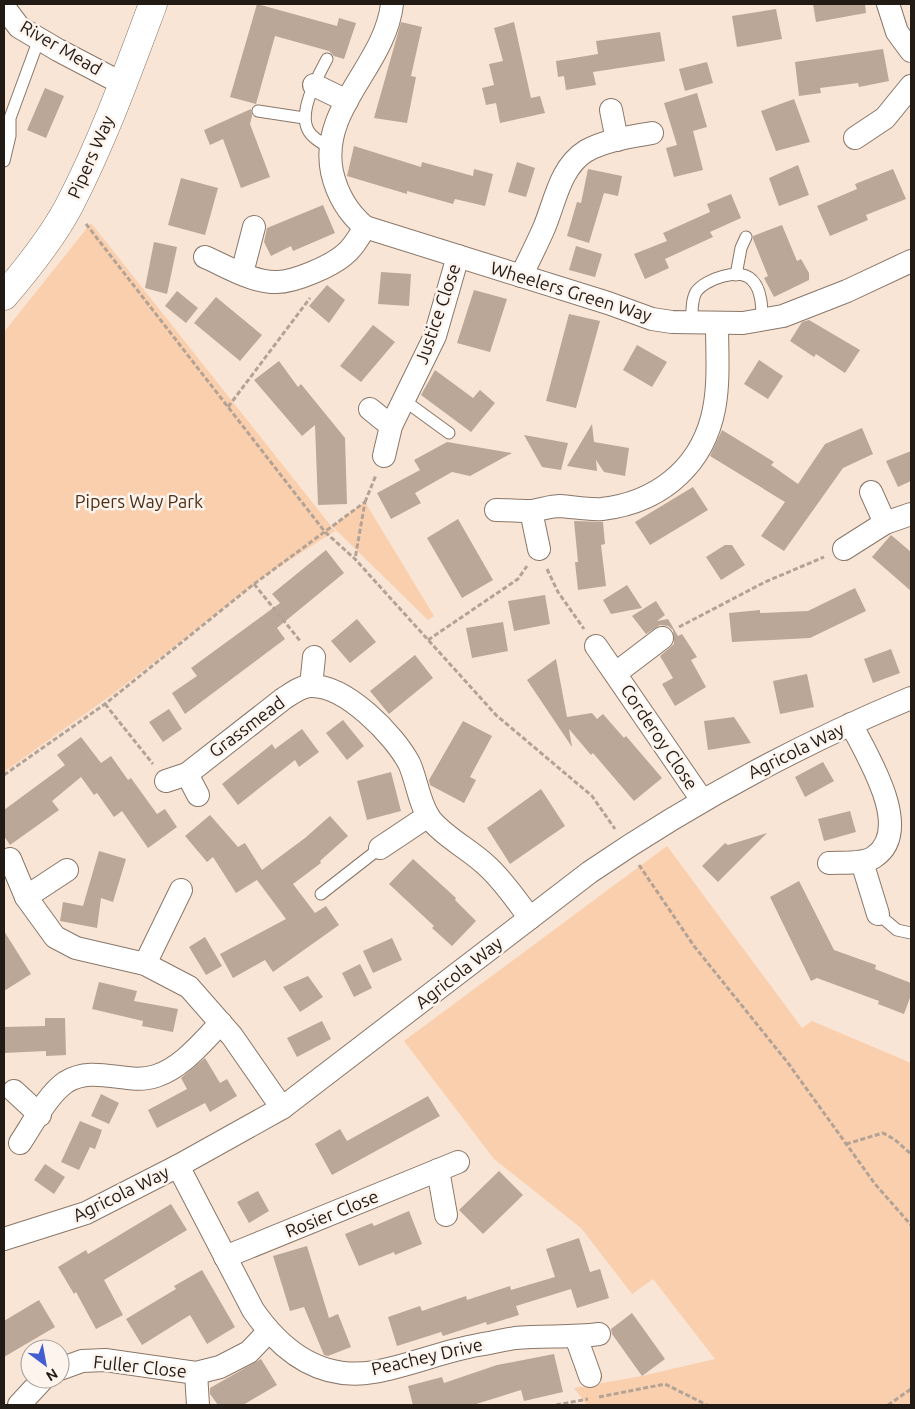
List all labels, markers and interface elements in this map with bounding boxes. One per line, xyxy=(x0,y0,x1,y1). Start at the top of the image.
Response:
street label: River Mead xyxy=(17,16,106,78)
street label: Pipers Way xyxy=(63,112,117,201)
street label: Wheelers Green Way xyxy=(488,257,655,325)
street label: Justice Close xyxy=(411,261,464,366)
park label: Pipers Way Park xyxy=(75,491,203,511)
street label: Corderoy Close xyxy=(617,680,702,793)
street label: Grassmead xyxy=(205,691,288,761)
street label: Agricola Way xyxy=(744,718,847,782)
street label: Agricola Way xyxy=(411,932,506,1012)
street label: Agricola Way xyxy=(69,1161,172,1225)
street label: Rosier Close xyxy=(282,1185,381,1241)
street label: Peachey Drive xyxy=(369,1334,484,1379)
north arrow xyxy=(20,1339,70,1389)
street label: Fuller Close xyxy=(92,1351,188,1381)
text: N xyxy=(43,1365,61,1385)

